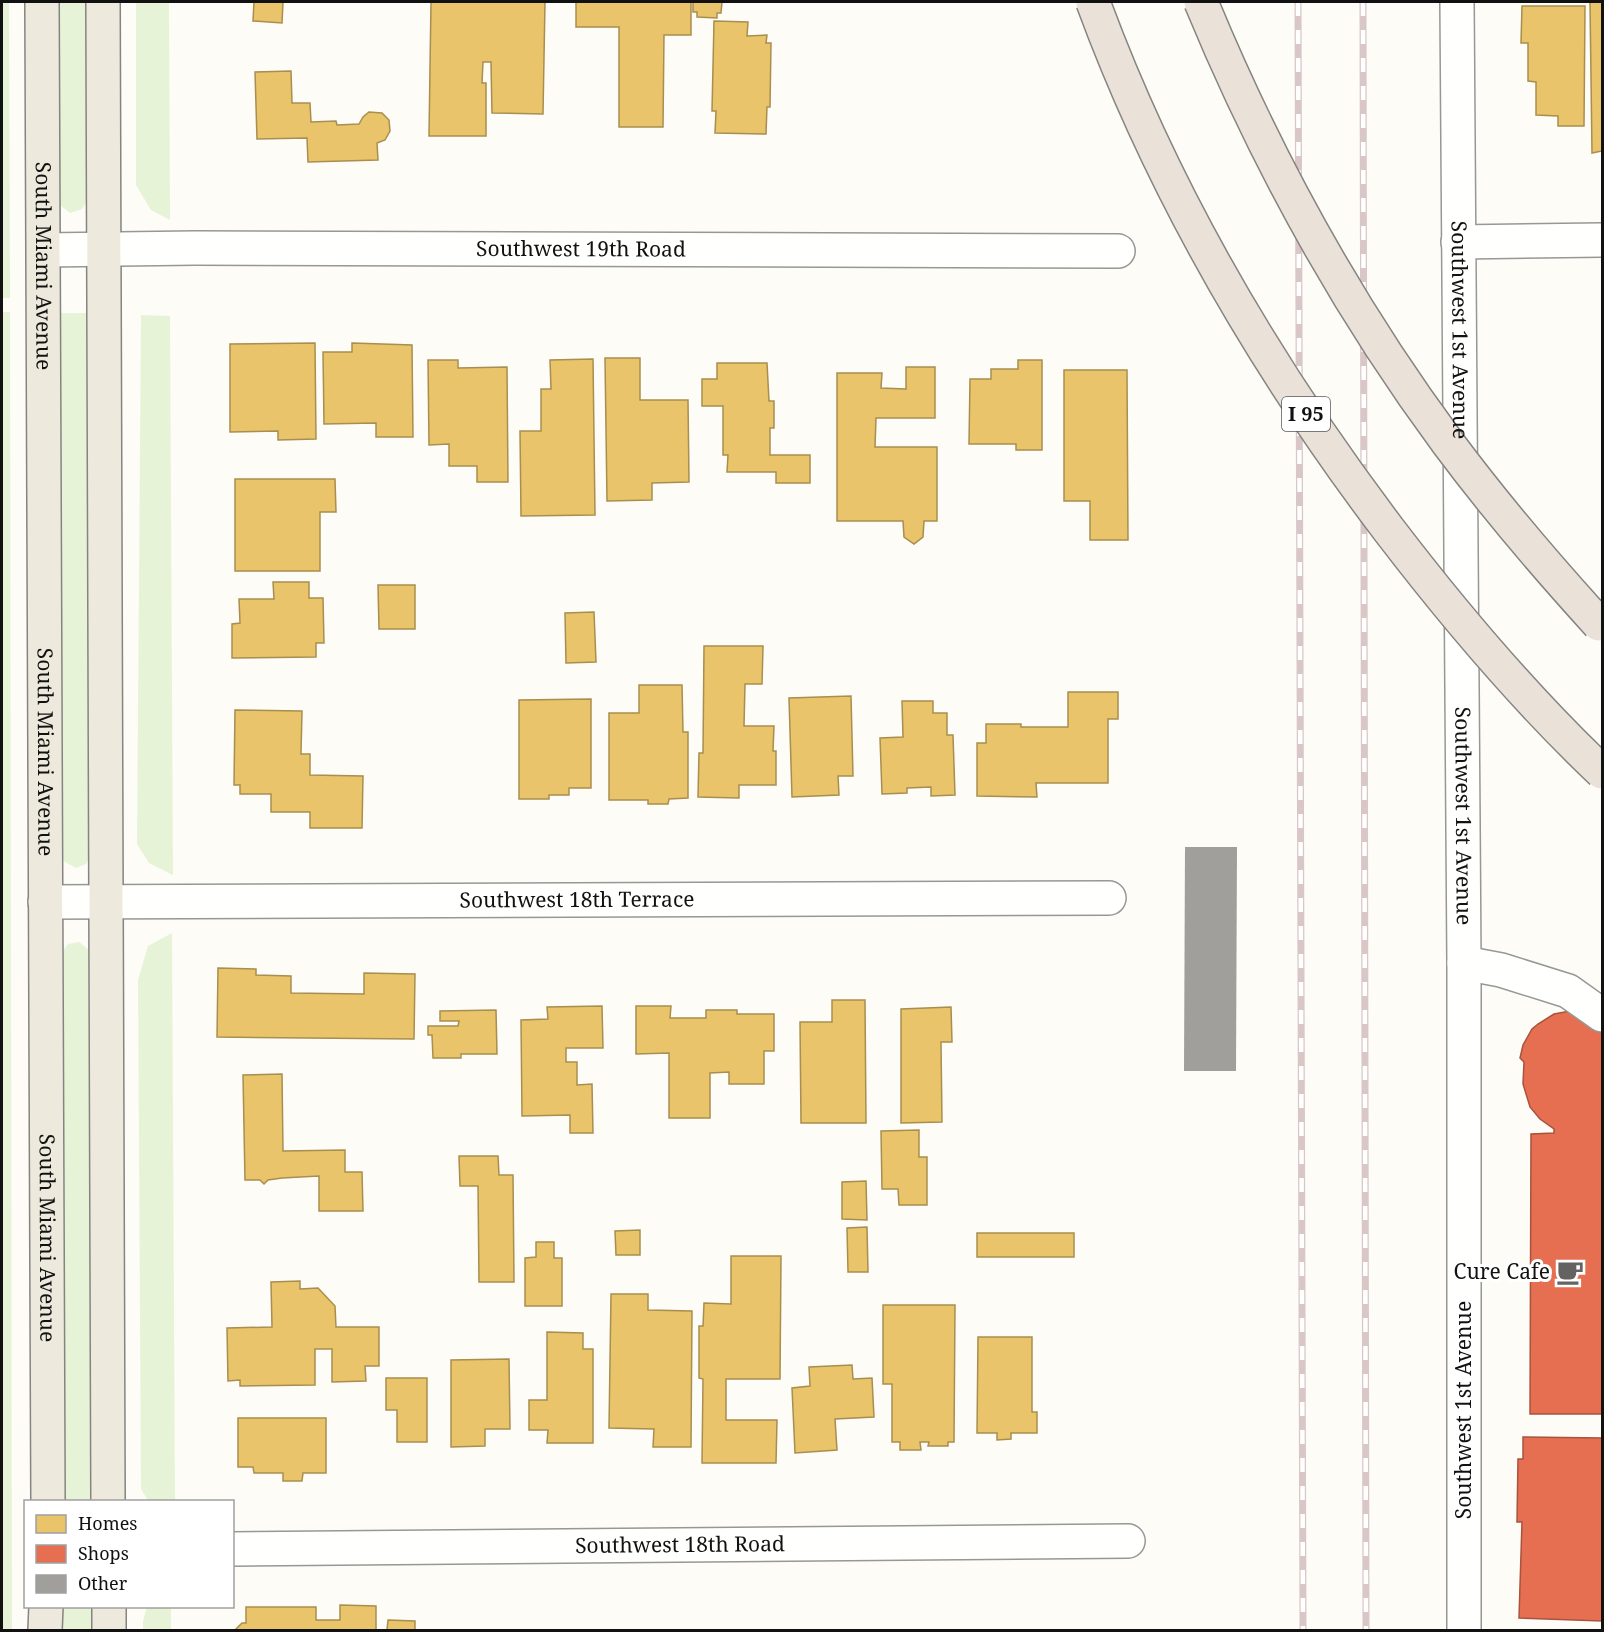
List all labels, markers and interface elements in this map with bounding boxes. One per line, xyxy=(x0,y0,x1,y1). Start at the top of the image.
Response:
street label: South Miami Avenue xyxy=(30,162,58,370)
street label: Southwest 1st Avenue xyxy=(1446,221,1475,439)
street label: Southwest 19th Road xyxy=(476,234,686,263)
road number: I 95 xyxy=(1282,397,1330,431)
street label: South Miami Avenue xyxy=(32,648,60,856)
street label: Southwest 1st Avenue xyxy=(1449,707,1479,925)
street label: Southwest 18th Terrace xyxy=(459,885,695,913)
street label: South Miami Avenue xyxy=(34,1134,62,1342)
place label: Cure Cafe xyxy=(1453,1257,1550,1285)
cafe icon: Cure Cafe xyxy=(1555,1257,1585,1287)
street label: Southwest 1st Avenue xyxy=(1449,1301,1477,1519)
legend xyxy=(24,1500,234,1608)
text: Homes xyxy=(78,1511,137,1535)
street label: Southwest 18th Road xyxy=(575,1529,785,1559)
text: Shops xyxy=(78,1541,129,1565)
text: Other xyxy=(78,1571,128,1595)

